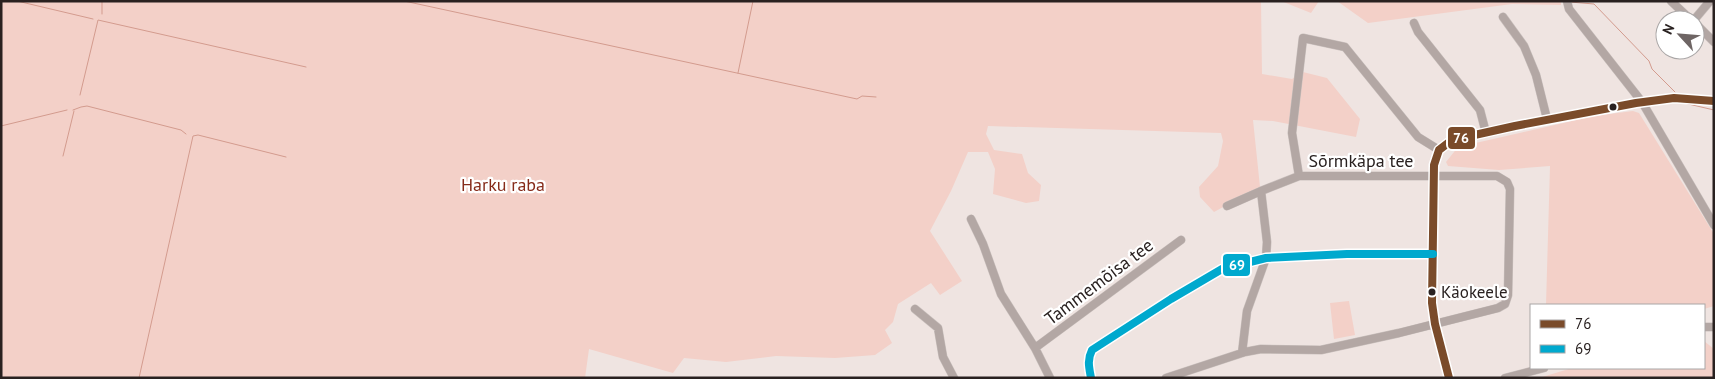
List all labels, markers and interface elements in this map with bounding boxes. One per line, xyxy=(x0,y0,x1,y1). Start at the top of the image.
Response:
north arrow xyxy=(1655,10,1705,60)
text: N xyxy=(1658,21,1678,37)
unlabelled marker xyxy=(1608,102,1618,112)
line badge: 76 xyxy=(1447,126,1476,150)
text: 76 xyxy=(1453,129,1469,147)
street label: Sõrmkäpa tee xyxy=(1309,149,1413,172)
park label: Harku raba xyxy=(461,173,545,196)
street label: Tammemõisa tee xyxy=(1040,233,1157,330)
line badge: 69 xyxy=(1222,253,1251,277)
text: 69 xyxy=(1229,256,1245,274)
place label: Käokeele xyxy=(1441,281,1508,303)
marker: Käokeele xyxy=(1427,287,1437,297)
legend xyxy=(1530,304,1705,369)
text: 76 xyxy=(1575,314,1591,333)
text: 69 xyxy=(1575,339,1591,358)

